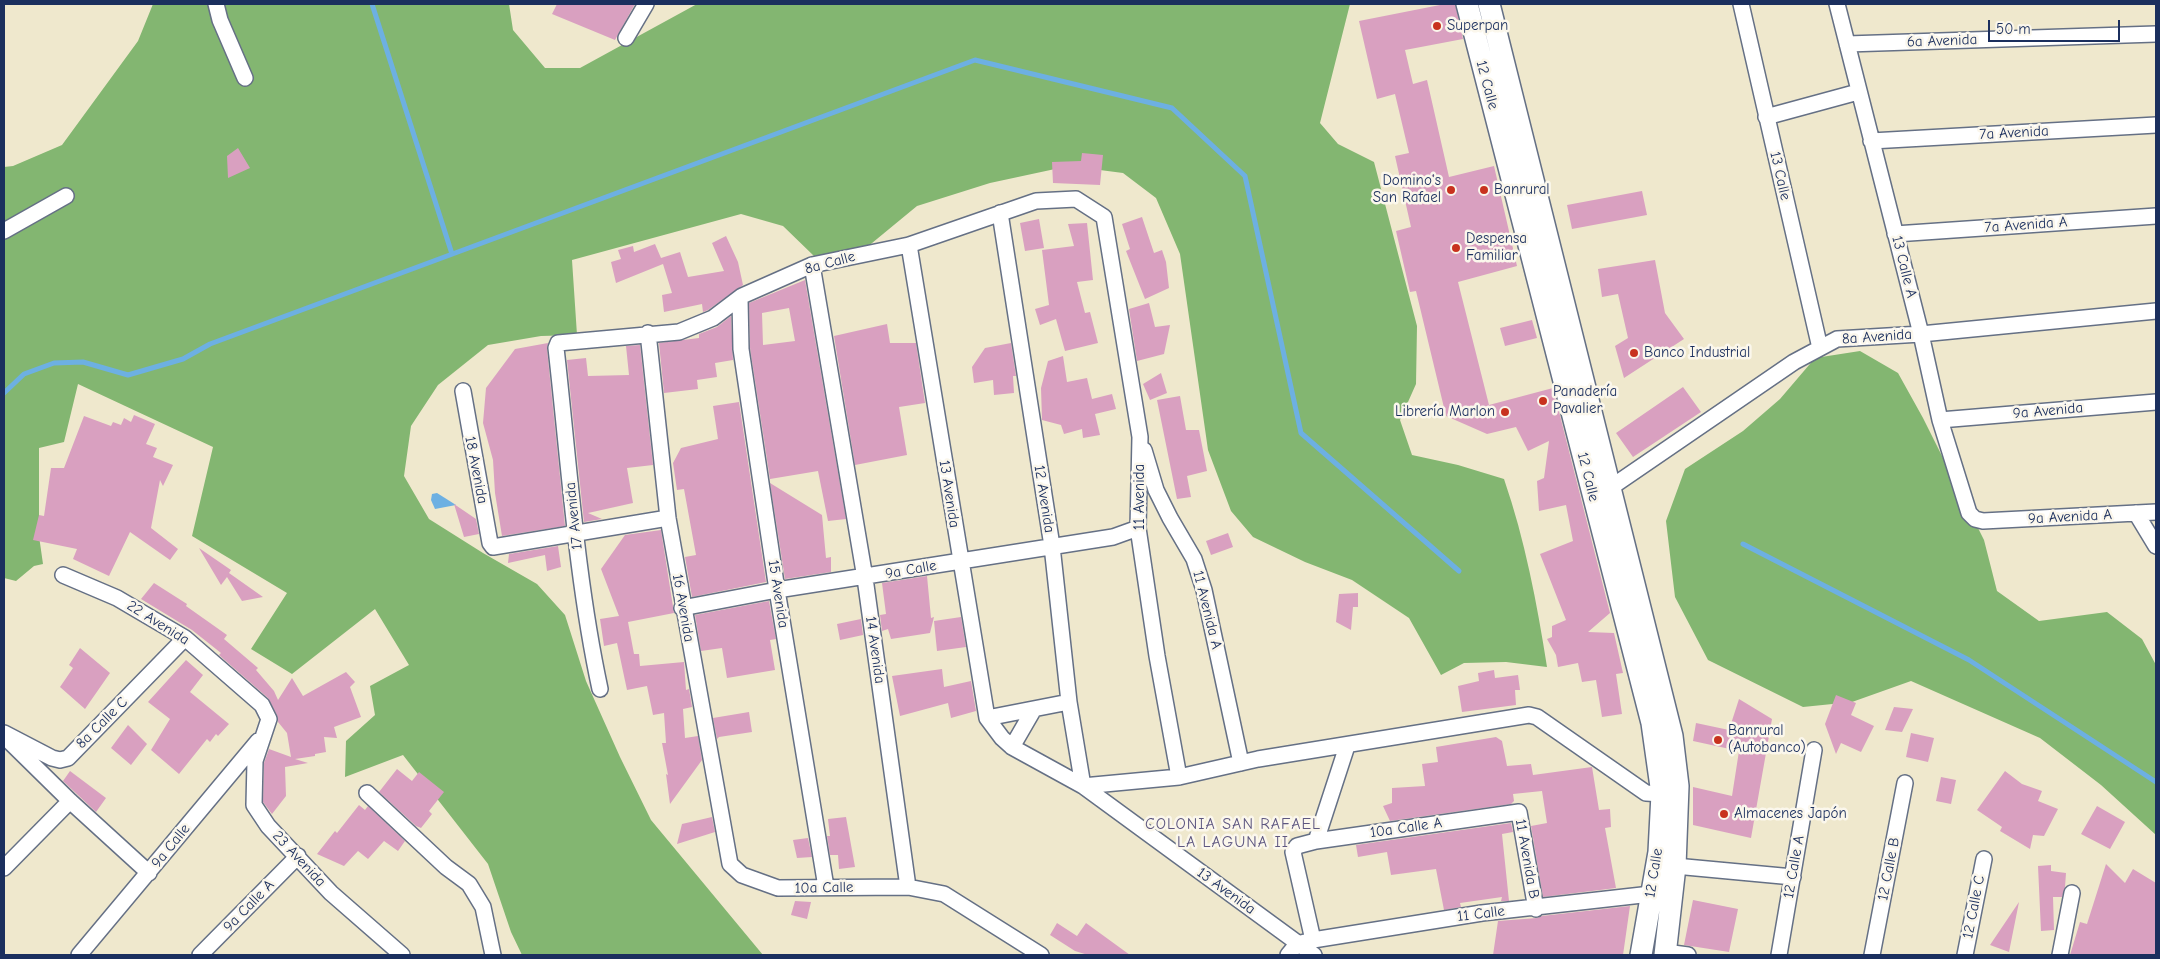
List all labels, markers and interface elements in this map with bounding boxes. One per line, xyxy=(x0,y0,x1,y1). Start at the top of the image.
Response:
scale bar xyxy=(1990,10,2122,42)
place label: Superpan xyxy=(1447,17,1508,35)
marker: Superpan xyxy=(1431,20,1443,32)
text: 50 m xyxy=(1996,20,2031,38)
street label: 6a Avenida xyxy=(1906,31,1978,51)
street label: 12 Calle xyxy=(1472,59,1502,111)
street label: 7a Avenida xyxy=(1979,122,2049,144)
street label: 13 Calle xyxy=(1766,150,1794,202)
place label: Domino's San Rafael xyxy=(1373,172,1441,207)
place label: Banrural xyxy=(1494,181,1550,199)
marker: Domino's San Rafael xyxy=(1445,184,1457,196)
marker: Banrural xyxy=(1478,184,1490,196)
street label: 7a Avenida A xyxy=(1984,213,2068,237)
place label: Despensa Familiar xyxy=(1466,230,1527,265)
street label: 13 Calle A xyxy=(1888,234,1920,300)
marker: Despensa Familiar xyxy=(1450,242,1462,254)
street label: 8a Calle xyxy=(803,248,857,278)
street label: 8a Avenida xyxy=(1841,326,1913,348)
place label: Banco Industrial xyxy=(1644,344,1750,362)
marker: Banco Industrial xyxy=(1628,347,1640,359)
place label: Panadería Pavalier xyxy=(1553,383,1617,418)
marker: Panadería Pavalier xyxy=(1537,395,1549,407)
street label: 9a Avenida xyxy=(2012,399,2084,423)
place label: Librería Marlon xyxy=(1395,403,1495,421)
marker: Librería Marlon xyxy=(1499,406,1511,418)
street label: 18 Avenida xyxy=(461,435,491,505)
street label: 12 Calle xyxy=(1573,451,1603,503)
street label: 13 Avenida xyxy=(935,459,963,529)
street label: 12 Avenida xyxy=(1030,464,1058,534)
street label: 11 Avenida xyxy=(1131,464,1149,530)
street label: 17 Avenida xyxy=(562,481,586,551)
street label: 9a Avenida A xyxy=(2028,506,2112,528)
street label: 9a Calle xyxy=(884,557,938,583)
street label: 15 Avenida xyxy=(764,559,792,629)
street label: 11 Avenida A xyxy=(1189,569,1225,651)
street label: 16 Avenida xyxy=(668,573,698,643)
street label: 22 Avenida xyxy=(123,597,193,649)
street label: 14 Avenida xyxy=(861,615,889,685)
street label: 8a Calle C xyxy=(72,693,132,753)
place label: Banrural (Autobanco) xyxy=(1728,722,1806,757)
marker: Banrural (Autobanco) xyxy=(1712,734,1724,746)
place label: Almacenes Japón xyxy=(1734,805,1847,823)
marker: Almacenes Japón xyxy=(1718,808,1730,820)
district label: COLONIA SAN RAFAEL LA LAGUNA II xyxy=(1143,814,1323,852)
street label: 10a Calle A xyxy=(1369,814,1443,842)
street label: 11 Avenida B xyxy=(1511,818,1543,900)
street label: 9a Calle xyxy=(148,820,194,872)
street label: 23 Avenida xyxy=(269,827,329,891)
street label: 12 Calle A xyxy=(1780,834,1808,900)
street label: 12 Calle B xyxy=(1874,836,1904,902)
street label: 12 Calle xyxy=(1641,847,1667,899)
street label: 13 Avenida xyxy=(1193,864,1259,918)
street label: 12 Calle C xyxy=(1959,874,1989,940)
street label: 9a Calle A xyxy=(220,876,278,936)
street label: 10a Calle xyxy=(794,878,854,898)
street label: 11 Calle xyxy=(1456,902,1506,926)

